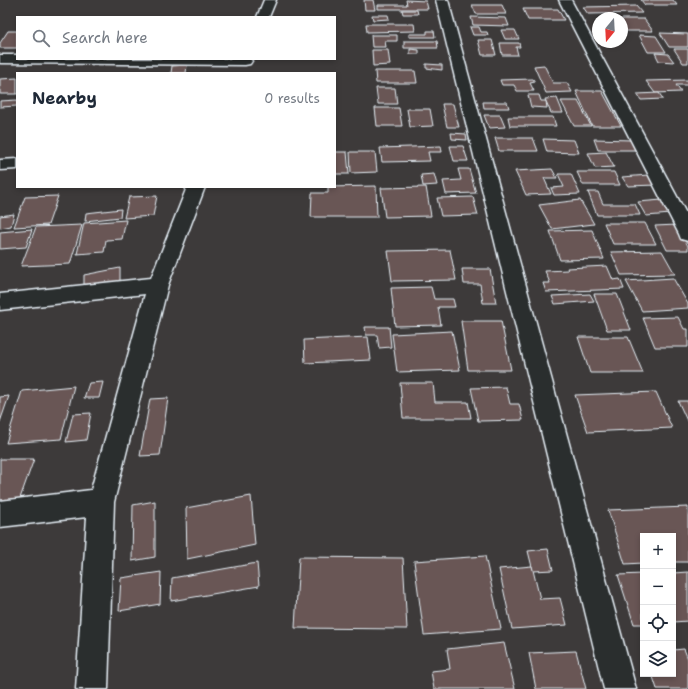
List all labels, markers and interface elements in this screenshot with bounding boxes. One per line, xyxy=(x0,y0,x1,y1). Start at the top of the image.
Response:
north arrow xyxy=(592,12,628,48)
search box xyxy=(16,16,336,60)
icon: search xyxy=(30,27,52,49)
text: Search here xyxy=(62,28,148,48)
text: Nearby xyxy=(32,87,97,109)
text: 0 results xyxy=(264,90,320,107)
map controls xyxy=(640,533,676,677)
button: + xyxy=(640,533,676,569)
button: − xyxy=(640,569,676,605)
button: locate xyxy=(640,605,676,641)
button: layers xyxy=(640,641,676,677)

